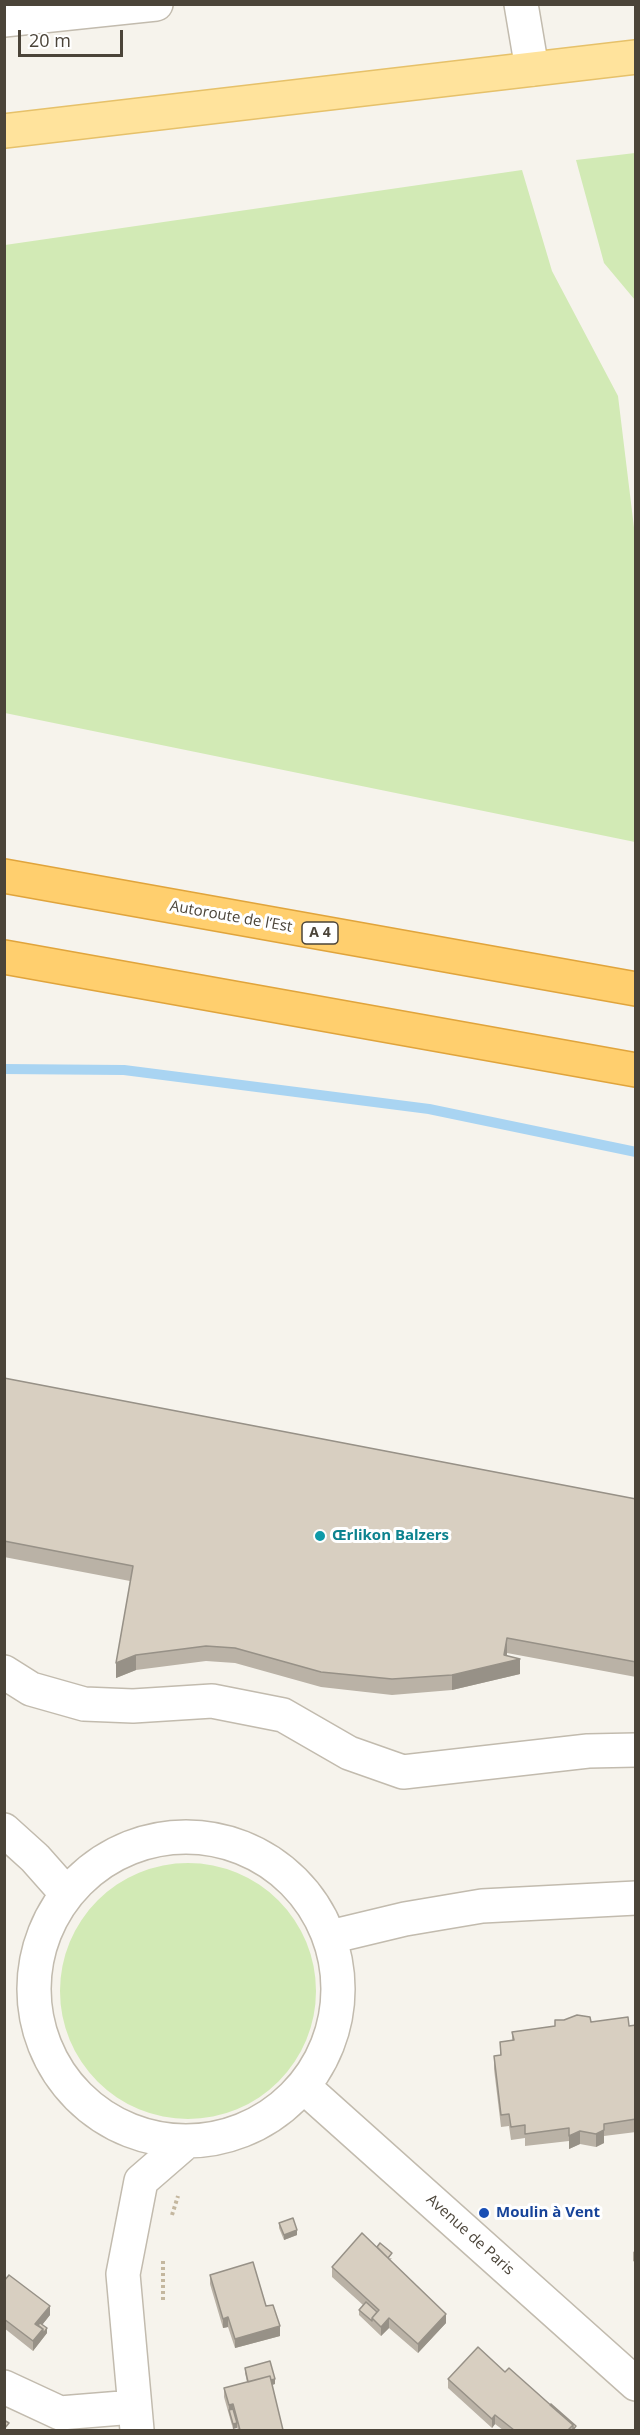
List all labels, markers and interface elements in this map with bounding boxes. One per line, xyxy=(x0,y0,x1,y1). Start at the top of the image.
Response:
scale bar xyxy=(21,18,126,56)
text: 20 m xyxy=(29,28,71,52)
street label: Autoroute de l’Est xyxy=(169,897,293,937)
road number: A 4 xyxy=(302,922,338,944)
place label: Œrlikon Balzers xyxy=(332,1527,449,1545)
marker: Œrlikon Balzers xyxy=(313,1529,327,1543)
street label: Avenue de Paris xyxy=(422,2191,518,2279)
place label: Moulin à Vent xyxy=(496,2204,600,2222)
marker: Moulin à Vent xyxy=(477,2206,491,2220)

